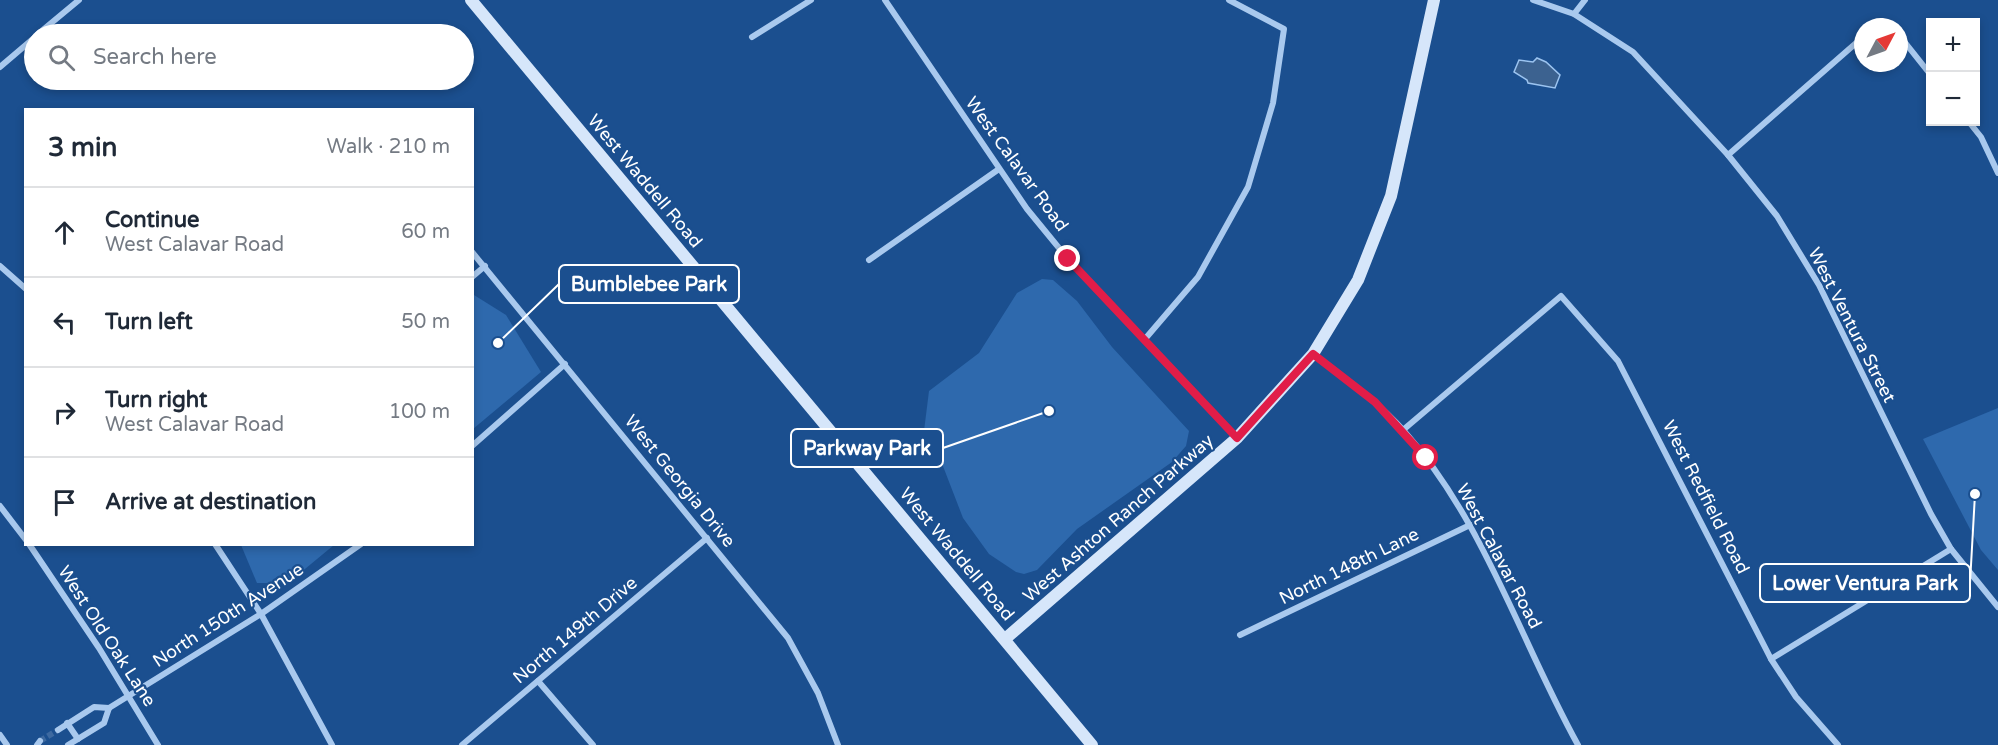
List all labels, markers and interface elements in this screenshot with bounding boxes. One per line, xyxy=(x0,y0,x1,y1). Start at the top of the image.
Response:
north arrow xyxy=(1854,18,1908,72)
map controls xyxy=(1926,18,1980,126)
button: + xyxy=(1926,18,1980,72)
search box xyxy=(24,24,474,90)
icon: search xyxy=(45,41,78,74)
text: Search here xyxy=(93,44,217,70)
button: − xyxy=(1926,72,1980,126)
street label: West Calavar Road xyxy=(961,92,1073,236)
street label: West Waddell Road xyxy=(583,110,707,252)
text: 3 min xyxy=(48,132,117,163)
text: Walk · 210 m xyxy=(327,135,450,159)
text: Continue xyxy=(105,207,200,233)
icon: ahead xyxy=(48,216,81,249)
text: 60 m xyxy=(401,220,450,244)
text: West Calavar Road xyxy=(105,233,284,257)
street label: West Ventura Street xyxy=(1803,244,1901,406)
route end xyxy=(1054,245,1080,271)
callout: Bumblebee Park xyxy=(559,265,739,303)
text: Bumblebee Park xyxy=(571,273,727,297)
icon: left xyxy=(48,306,81,339)
text: Turn left xyxy=(105,309,193,335)
text: 50 m xyxy=(401,310,450,334)
text: Turn right xyxy=(105,387,207,413)
icon: right xyxy=(48,396,81,429)
text: 100 m xyxy=(389,400,450,424)
street label: West Georgia Drive xyxy=(620,410,740,552)
text: West Calavar Road xyxy=(105,413,284,437)
street label: West Redfield Road xyxy=(1658,417,1754,577)
callout: Parkway Park xyxy=(791,429,943,467)
street label: West Ashton Ranch Parkway xyxy=(1018,429,1218,607)
text: Parkway Park xyxy=(803,437,931,461)
route start xyxy=(1412,444,1438,470)
street label: West Calavar Road xyxy=(1451,480,1547,632)
street label: West Waddell Road xyxy=(895,483,1019,625)
icon: arrive xyxy=(48,486,81,519)
text: Arrive at destination xyxy=(105,489,316,515)
street label: North 148th Lane xyxy=(1276,523,1422,609)
street label: North 150th Avenue xyxy=(148,558,308,672)
street label: West Old Oak Lane xyxy=(53,562,161,710)
callout: Lower Ventura Park xyxy=(1760,564,1970,602)
street label: North 149th Drive xyxy=(508,572,642,688)
text: Lower Ventura Park xyxy=(1772,572,1958,596)

